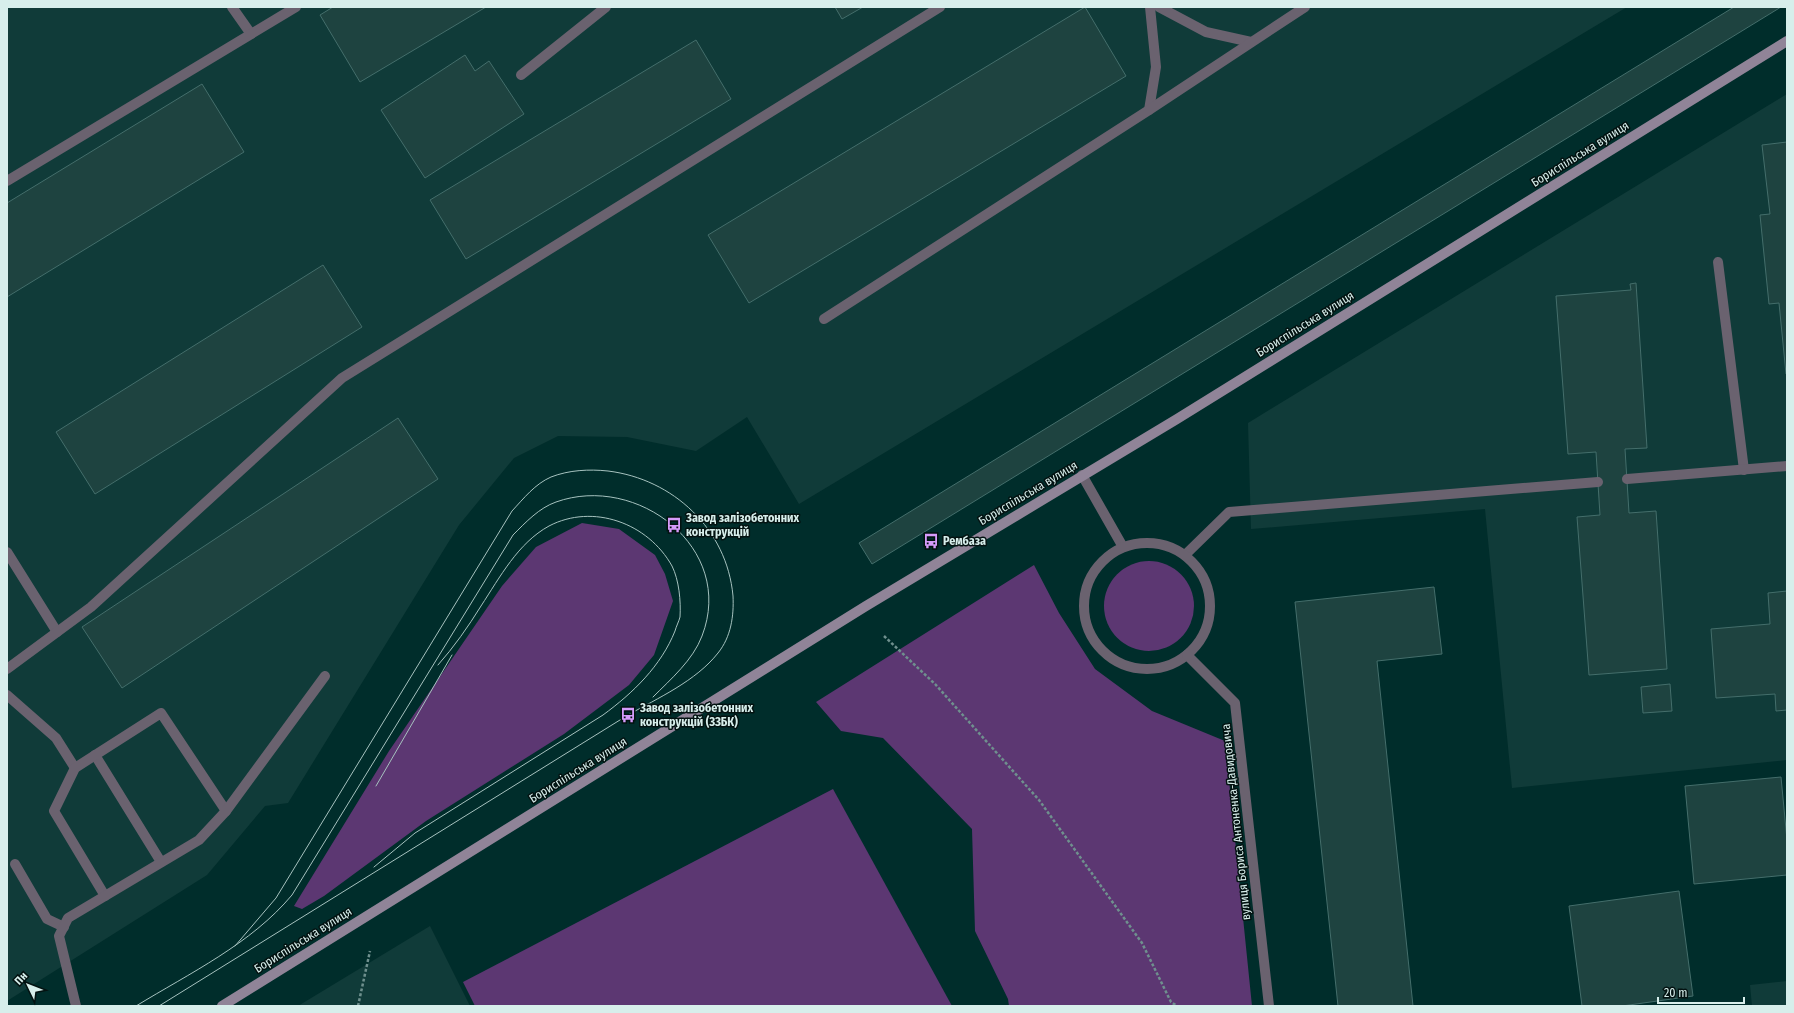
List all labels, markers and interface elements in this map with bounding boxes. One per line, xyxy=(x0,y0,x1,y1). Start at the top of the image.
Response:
street label: Бориспільська вулиця xyxy=(1529,118,1631,190)
street label: Бориспільська вулиця xyxy=(1254,288,1356,360)
street label: Бориспільська вулиця xyxy=(976,458,1080,528)
place label: Завод залізобетонних конструкцій xyxy=(685,511,800,539)
bus stop icon: Завод залізобетонних конструкцій xyxy=(665,516,683,534)
bus stop icon: Рембаза xyxy=(922,532,940,550)
place label: Рембаза xyxy=(943,534,986,548)
place label: Завод залізобетонних конструкцій (ЗЗБК) xyxy=(639,701,754,729)
bus stop icon: Завод залізобетонних конструкцій (ЗЗБК) xyxy=(619,706,637,724)
street label: вулиця Бориса Антоненка-Давидовича xyxy=(1219,723,1253,921)
street label: Бориспільська вулиця xyxy=(527,734,629,806)
street label: Бориспільська вулиця xyxy=(252,904,354,976)
north arrow xyxy=(8,965,48,1005)
text: Пн xyxy=(12,969,30,988)
scale bar xyxy=(1658,979,1744,1005)
text: 20 m xyxy=(1664,986,1688,1000)

